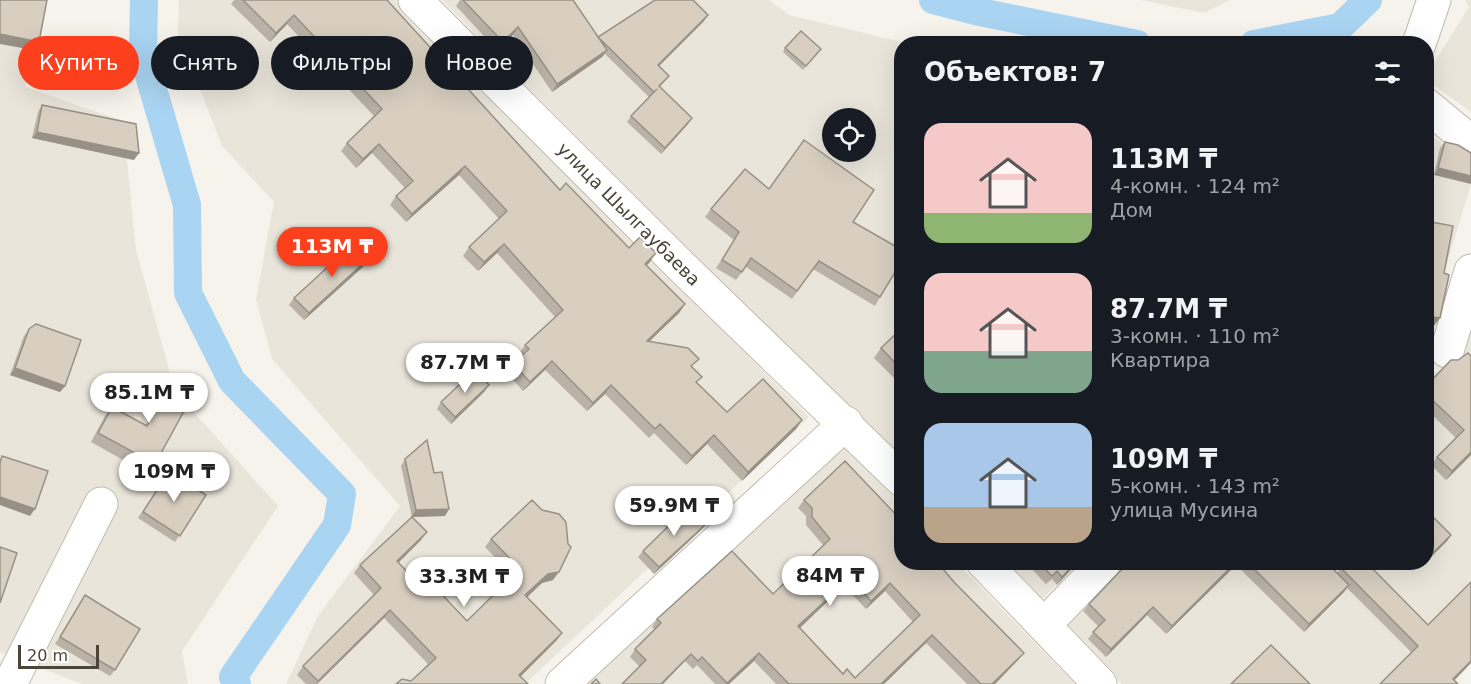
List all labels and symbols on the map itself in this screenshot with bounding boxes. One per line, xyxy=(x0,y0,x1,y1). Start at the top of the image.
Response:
street label: улица Шылгаубаева xyxy=(553,138,705,290)
pin: 113M ₸ xyxy=(283,227,381,278)
pin: 87.7M ₸ xyxy=(410,343,520,394)
pin: 85.1M ₸ xyxy=(94,373,204,424)
pin: 109M ₸ xyxy=(125,452,223,503)
pin: 59.9M ₸ xyxy=(619,486,729,537)
pin: 84M ₸ xyxy=(788,556,872,607)
pin: 33.3M ₸ xyxy=(409,557,519,608)
scale bar xyxy=(18,642,99,670)

